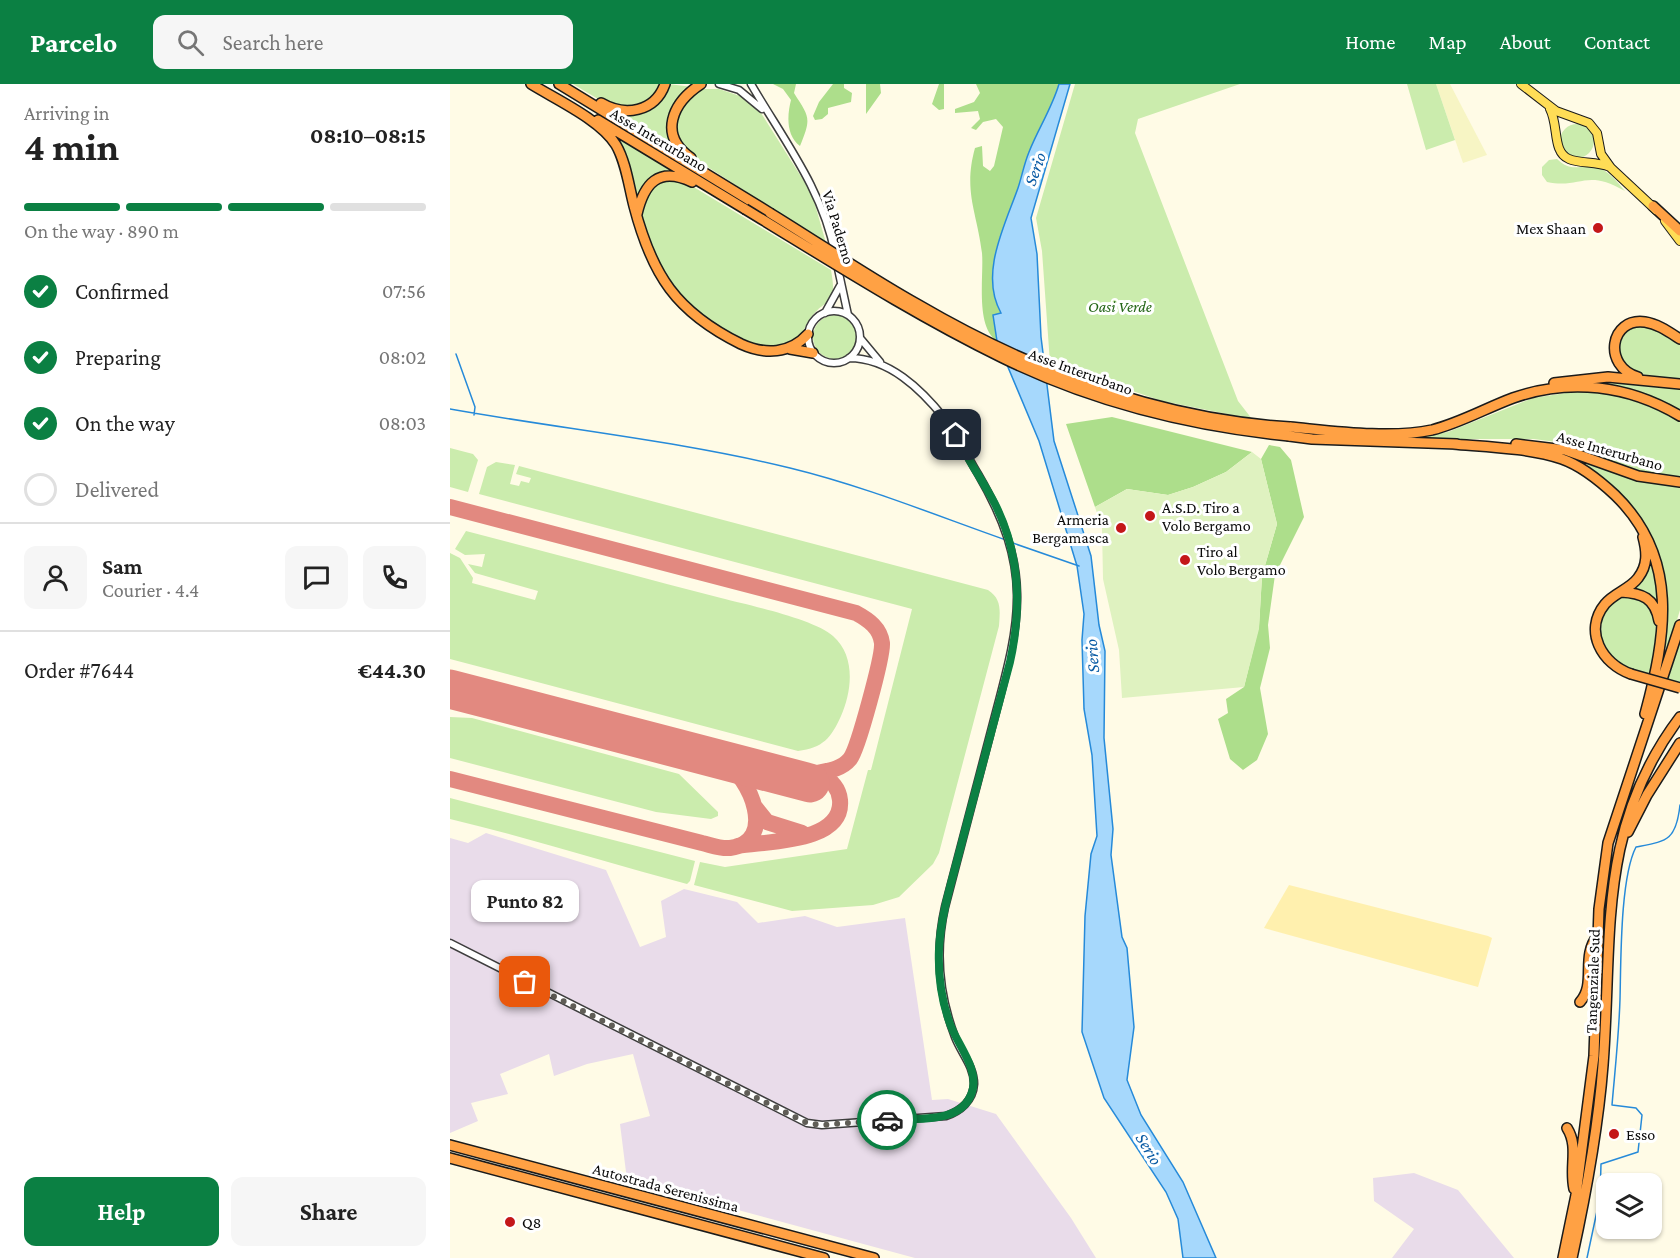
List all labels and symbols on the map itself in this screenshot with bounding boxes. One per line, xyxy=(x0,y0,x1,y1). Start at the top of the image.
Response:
street label: Asse Interurbano xyxy=(608,104,710,175)
water label: Serio xyxy=(1020,149,1050,188)
street label: Via Paderno xyxy=(819,188,858,266)
place label: Mex Shaan xyxy=(1516,220,1586,237)
marker: Mex Shaan xyxy=(1591,221,1605,235)
park label: Oasi Verde xyxy=(1088,298,1152,315)
street label: Asse Interurbano xyxy=(1027,345,1135,398)
pin xyxy=(930,409,981,460)
street label: Asse Interurbano xyxy=(1555,427,1665,474)
place label: A.S.D. Tiro a Volo Bergamo xyxy=(1162,499,1251,535)
marker: A.S.D. Tiro a Volo Bergamo xyxy=(1143,509,1157,523)
place label: Armeria Bergamasca xyxy=(1032,511,1110,547)
marker: Armeria Bergamasca xyxy=(1114,521,1128,535)
place label: Tiro al Volo Bergamo xyxy=(1197,543,1286,579)
marker: Tiro al Volo Bergamo xyxy=(1178,553,1192,567)
water label: Serio xyxy=(1081,638,1103,674)
callout: Punto 82 xyxy=(471,880,579,922)
street label: Tangenziale Sud xyxy=(1582,928,1604,1034)
pin xyxy=(499,956,550,1007)
courier xyxy=(857,1090,917,1150)
place label: Esso xyxy=(1626,1126,1655,1143)
marker: Esso xyxy=(1607,1127,1621,1141)
water label: Serio xyxy=(1132,1129,1167,1169)
street label: Autostrada Serenissima xyxy=(591,1160,741,1215)
place label: Q8 xyxy=(522,1214,541,1231)
marker: Q8 xyxy=(503,1215,517,1229)

